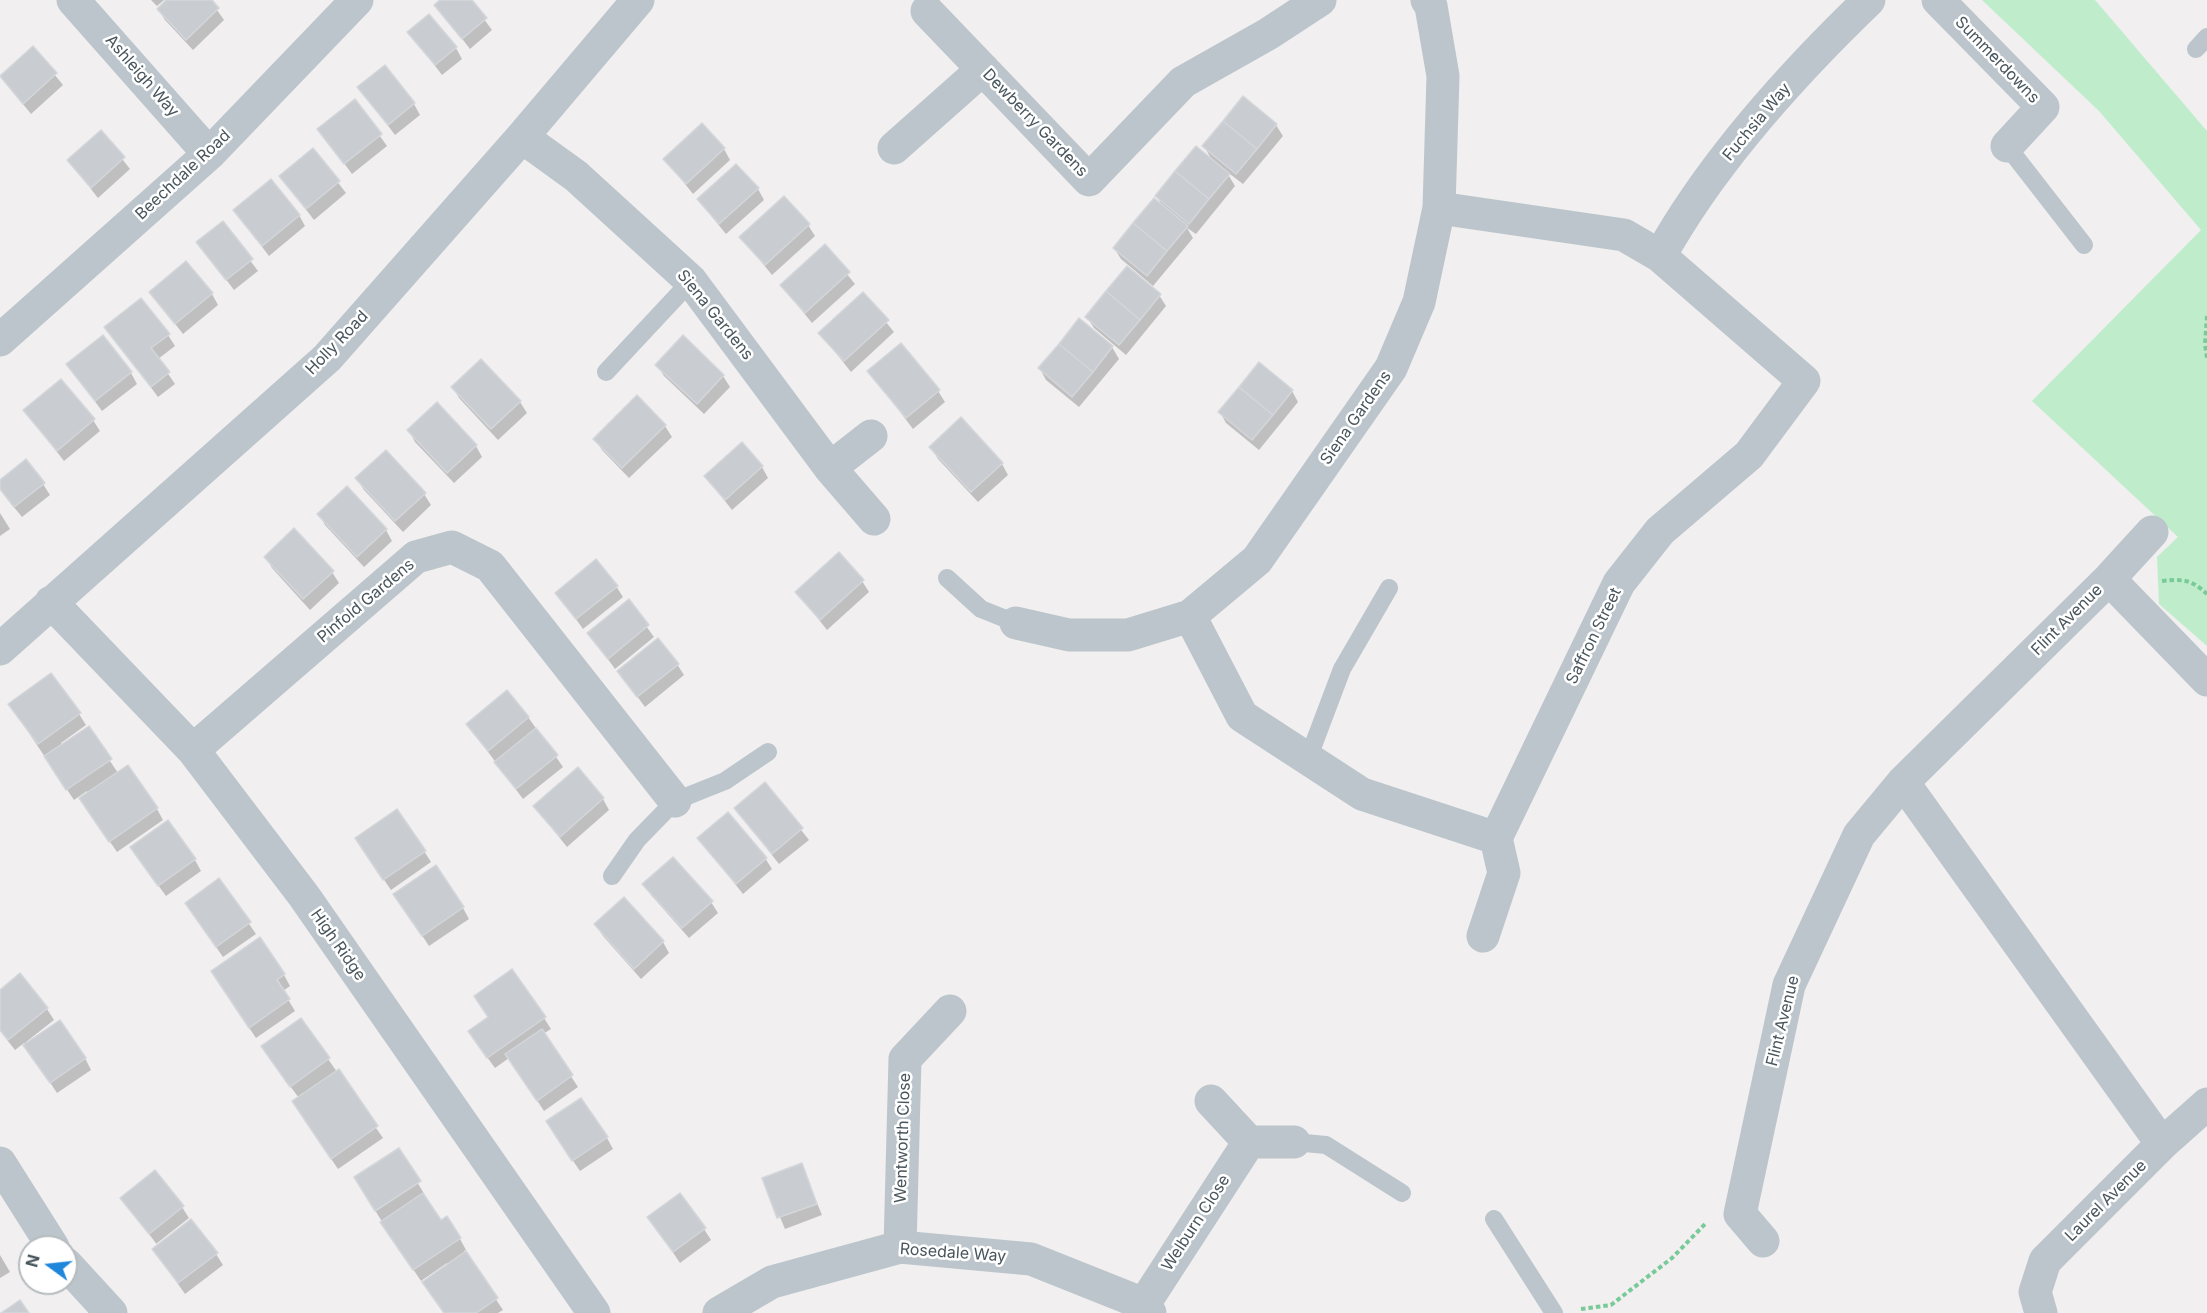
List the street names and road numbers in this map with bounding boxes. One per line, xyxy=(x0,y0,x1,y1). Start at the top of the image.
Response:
street label: Summerdowns xyxy=(1951,13,2043,107)
street label: Ashleigh Way xyxy=(101,31,183,121)
street label: Dewberry Gardens xyxy=(979,65,1091,181)
street label: Fuchsia Way xyxy=(1719,79,1795,165)
street label: Beechdale Road xyxy=(132,126,234,224)
street label: Siena Gardens xyxy=(673,266,757,364)
street label: Holly Road xyxy=(302,307,372,379)
street label: Siena Gardens xyxy=(1317,367,1395,469)
street label: Pinfold Gardens xyxy=(314,555,418,647)
street label: Flint Avenue xyxy=(2027,580,2107,660)
street label: Saffron Street xyxy=(1562,585,1626,687)
street label: High Ridge xyxy=(306,906,370,984)
street label: Flint Avenue xyxy=(1762,974,1804,1068)
street label: Wentworth Close xyxy=(891,1073,915,1203)
street label: Laurel Avenue xyxy=(2061,1156,2151,1246)
street label: Welburn Close xyxy=(1158,1171,1234,1275)
street label: Rosedale Way xyxy=(899,1240,1007,1266)

